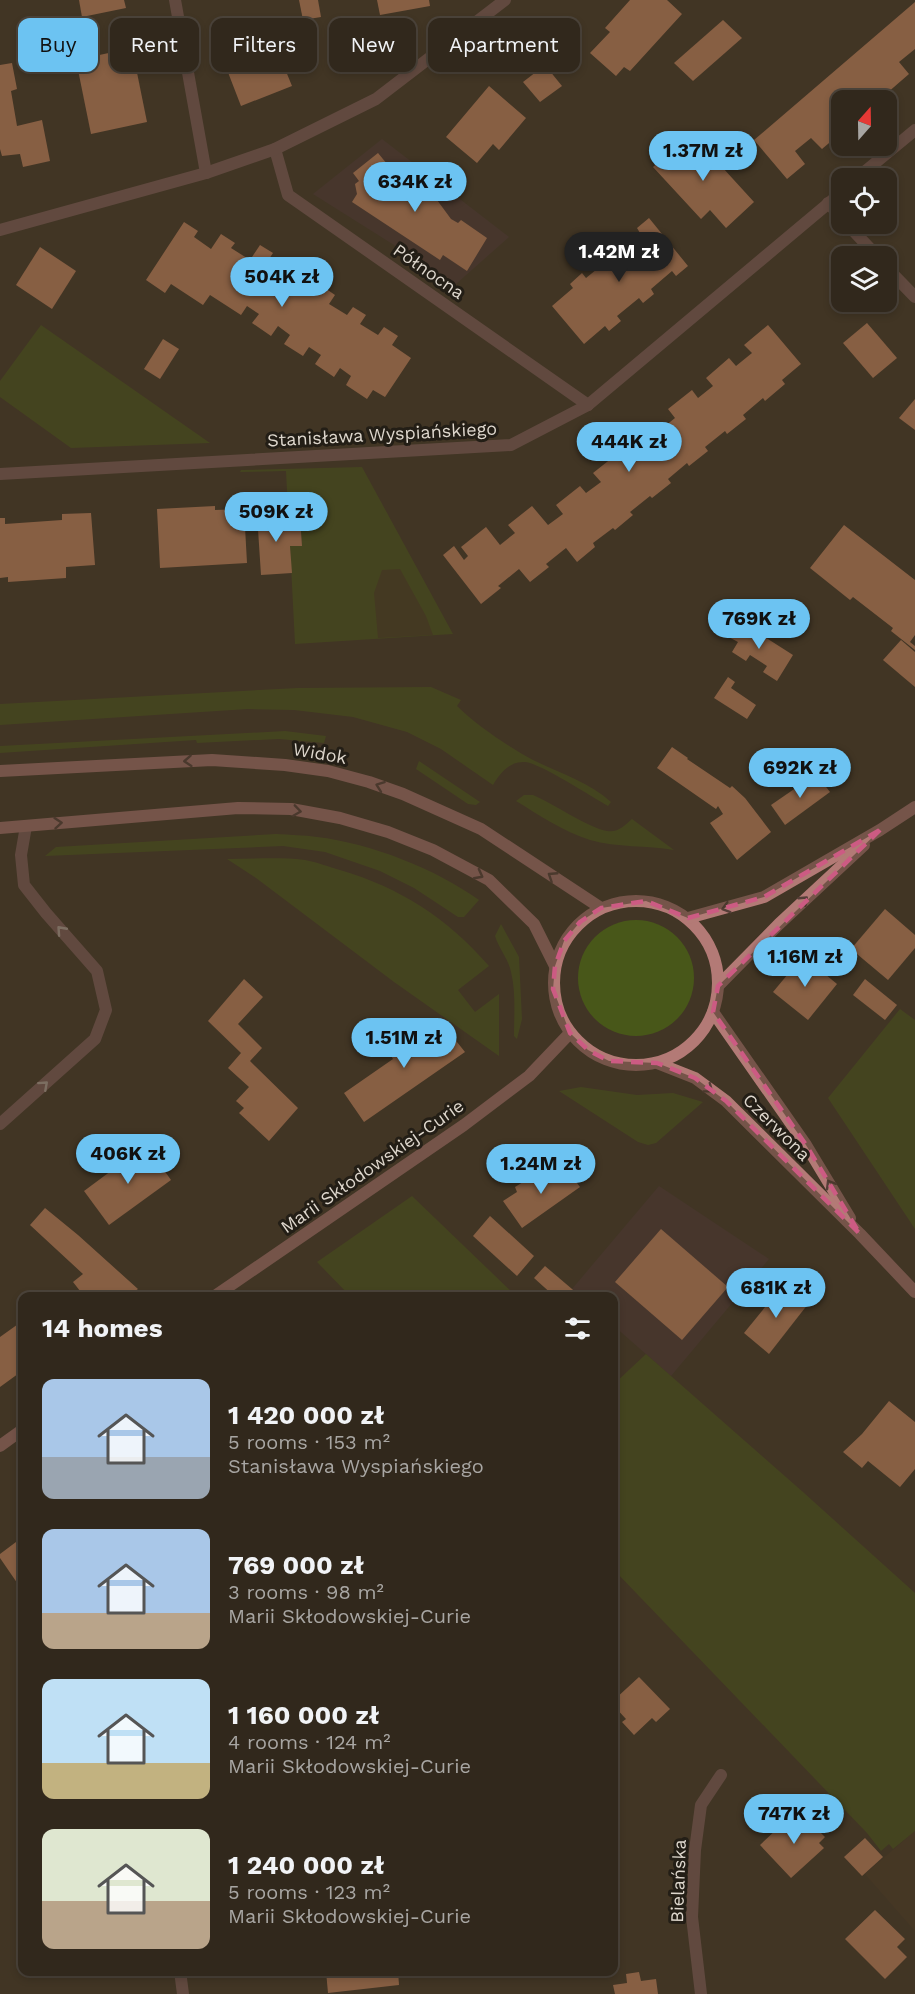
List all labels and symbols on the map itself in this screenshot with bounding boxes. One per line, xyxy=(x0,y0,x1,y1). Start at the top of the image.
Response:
north arrow xyxy=(831,90,897,156)
pin: 1.37M zł xyxy=(641,131,765,182)
pin: 634K zł xyxy=(360,162,470,213)
pin: 1.42M zł xyxy=(557,232,681,283)
street label: Północna xyxy=(390,239,468,303)
pin: 504K zł xyxy=(227,257,337,308)
street label: Stanisława Wyspiańskiego xyxy=(267,417,497,451)
pin: 444K zł xyxy=(574,422,684,473)
pin: 509K zł xyxy=(221,492,331,543)
pin: 769K zł xyxy=(704,599,814,650)
street label: Widok xyxy=(291,738,349,768)
pin: 692K zł xyxy=(745,748,855,799)
one-way arrow xyxy=(183,755,192,768)
one-way arrow xyxy=(375,780,386,793)
one-way arrow xyxy=(292,804,301,816)
one-way arrow xyxy=(54,817,63,830)
one-way arrow xyxy=(473,868,483,879)
one-way arrow xyxy=(548,872,558,884)
one-way arrow xyxy=(797,897,808,908)
one-way arrow xyxy=(721,901,732,913)
one-way arrow xyxy=(57,926,68,937)
pin: 1.16M zł xyxy=(743,937,867,988)
pin: 1.51M zł xyxy=(342,1018,466,1069)
one-way arrow xyxy=(37,1081,47,1092)
one-way arrow xyxy=(702,1082,713,1093)
street label: Czerwona xyxy=(739,1089,815,1165)
street label: Marii Skłodowskiej-Curie xyxy=(276,1095,468,1237)
pin: 406K zł xyxy=(73,1134,183,1185)
pin: 1.24M zł xyxy=(479,1144,603,1195)
one-way arrow xyxy=(826,1180,837,1190)
pin: 681K zł xyxy=(721,1268,831,1319)
pin: 747K zł xyxy=(739,1794,849,1845)
street label: Bielańska xyxy=(666,1839,690,1923)

